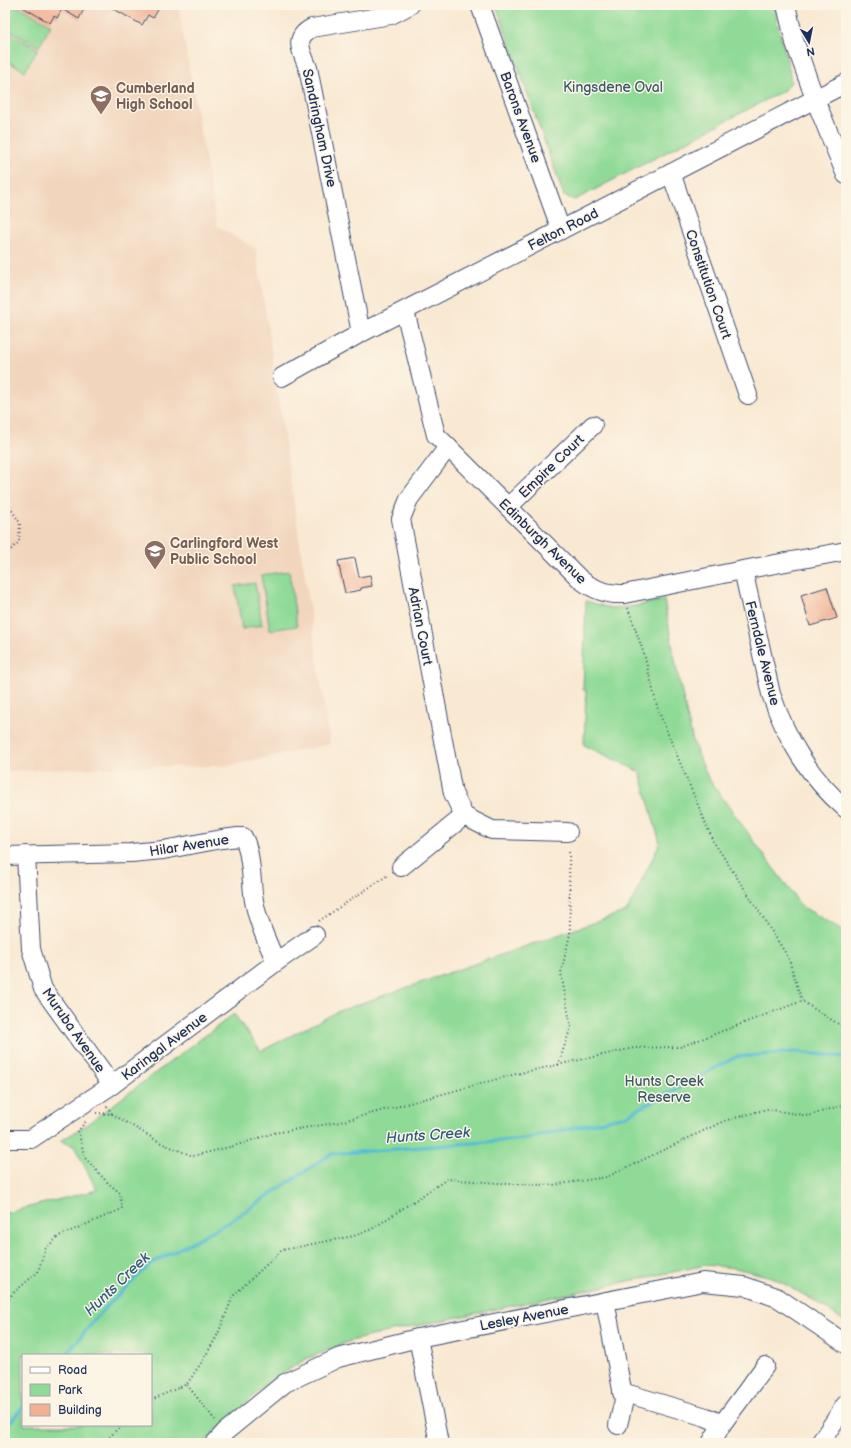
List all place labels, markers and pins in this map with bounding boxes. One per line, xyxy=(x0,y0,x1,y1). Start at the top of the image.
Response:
place label: Cumberland High School xyxy=(116,80,195,113)
school or university icon: Cumberland High School xyxy=(88,83,114,116)
place label: Carlingford West Public School xyxy=(170,535,278,568)
school or university icon: Carlingford West Public School xyxy=(142,538,168,571)

